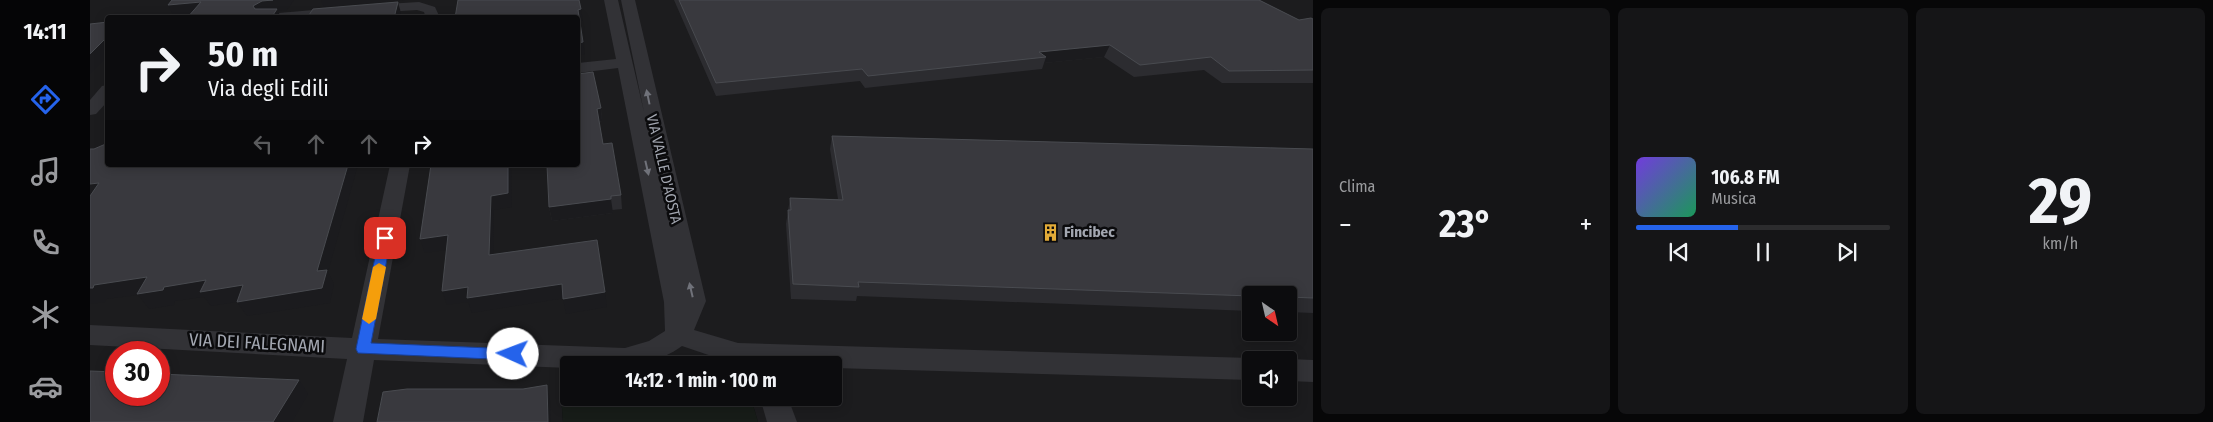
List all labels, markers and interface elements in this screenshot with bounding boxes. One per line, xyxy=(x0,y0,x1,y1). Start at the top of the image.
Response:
text: 14:11 xyxy=(23,18,67,45)
text: 50 m xyxy=(208,33,278,75)
icon: right xyxy=(125,35,190,100)
text: Via degli Edili xyxy=(208,75,329,102)
icon: directions xyxy=(28,82,63,117)
one-way arrow xyxy=(644,89,652,105)
street label: VIA VALLE D'AOSTA xyxy=(643,113,685,226)
icon: left xyxy=(249,130,277,158)
icon: ahead xyxy=(302,130,330,158)
icon: ahead xyxy=(355,130,383,158)
icon: right xyxy=(408,130,436,158)
icon: music xyxy=(28,154,63,189)
one-way arrow xyxy=(643,160,651,176)
text: 29 xyxy=(2029,162,2092,240)
text: 106.8 FM xyxy=(1711,166,1780,189)
text: Clima xyxy=(1339,177,1375,196)
text: Musica xyxy=(1711,189,1756,208)
text: 23° xyxy=(1439,201,1492,247)
text: − xyxy=(1339,208,1352,241)
text: + xyxy=(1580,208,1592,241)
pin xyxy=(364,217,406,259)
building icon: Fincibec xyxy=(1040,222,1060,242)
place label: Fincibec xyxy=(1064,223,1115,241)
icon: arrive xyxy=(371,224,399,252)
icon: phone xyxy=(28,225,63,260)
text: km/h xyxy=(2042,234,2078,253)
icon: previous xyxy=(1665,238,1693,266)
icon: pause xyxy=(1749,238,1777,266)
icon: next xyxy=(1833,238,1861,266)
one-way arrow xyxy=(687,282,695,297)
north arrow xyxy=(1242,286,1298,341)
map controls xyxy=(1242,286,1297,406)
icon: climate xyxy=(28,297,63,332)
position arrow xyxy=(486,327,538,379)
street label: VIA DEI FALEGNAMI xyxy=(188,328,326,358)
speed limit sign: 30 xyxy=(105,341,170,406)
button: sound xyxy=(1242,351,1297,406)
icon: car xyxy=(28,369,63,404)
text: 14:12 · 1 min · 100 m xyxy=(625,369,777,392)

